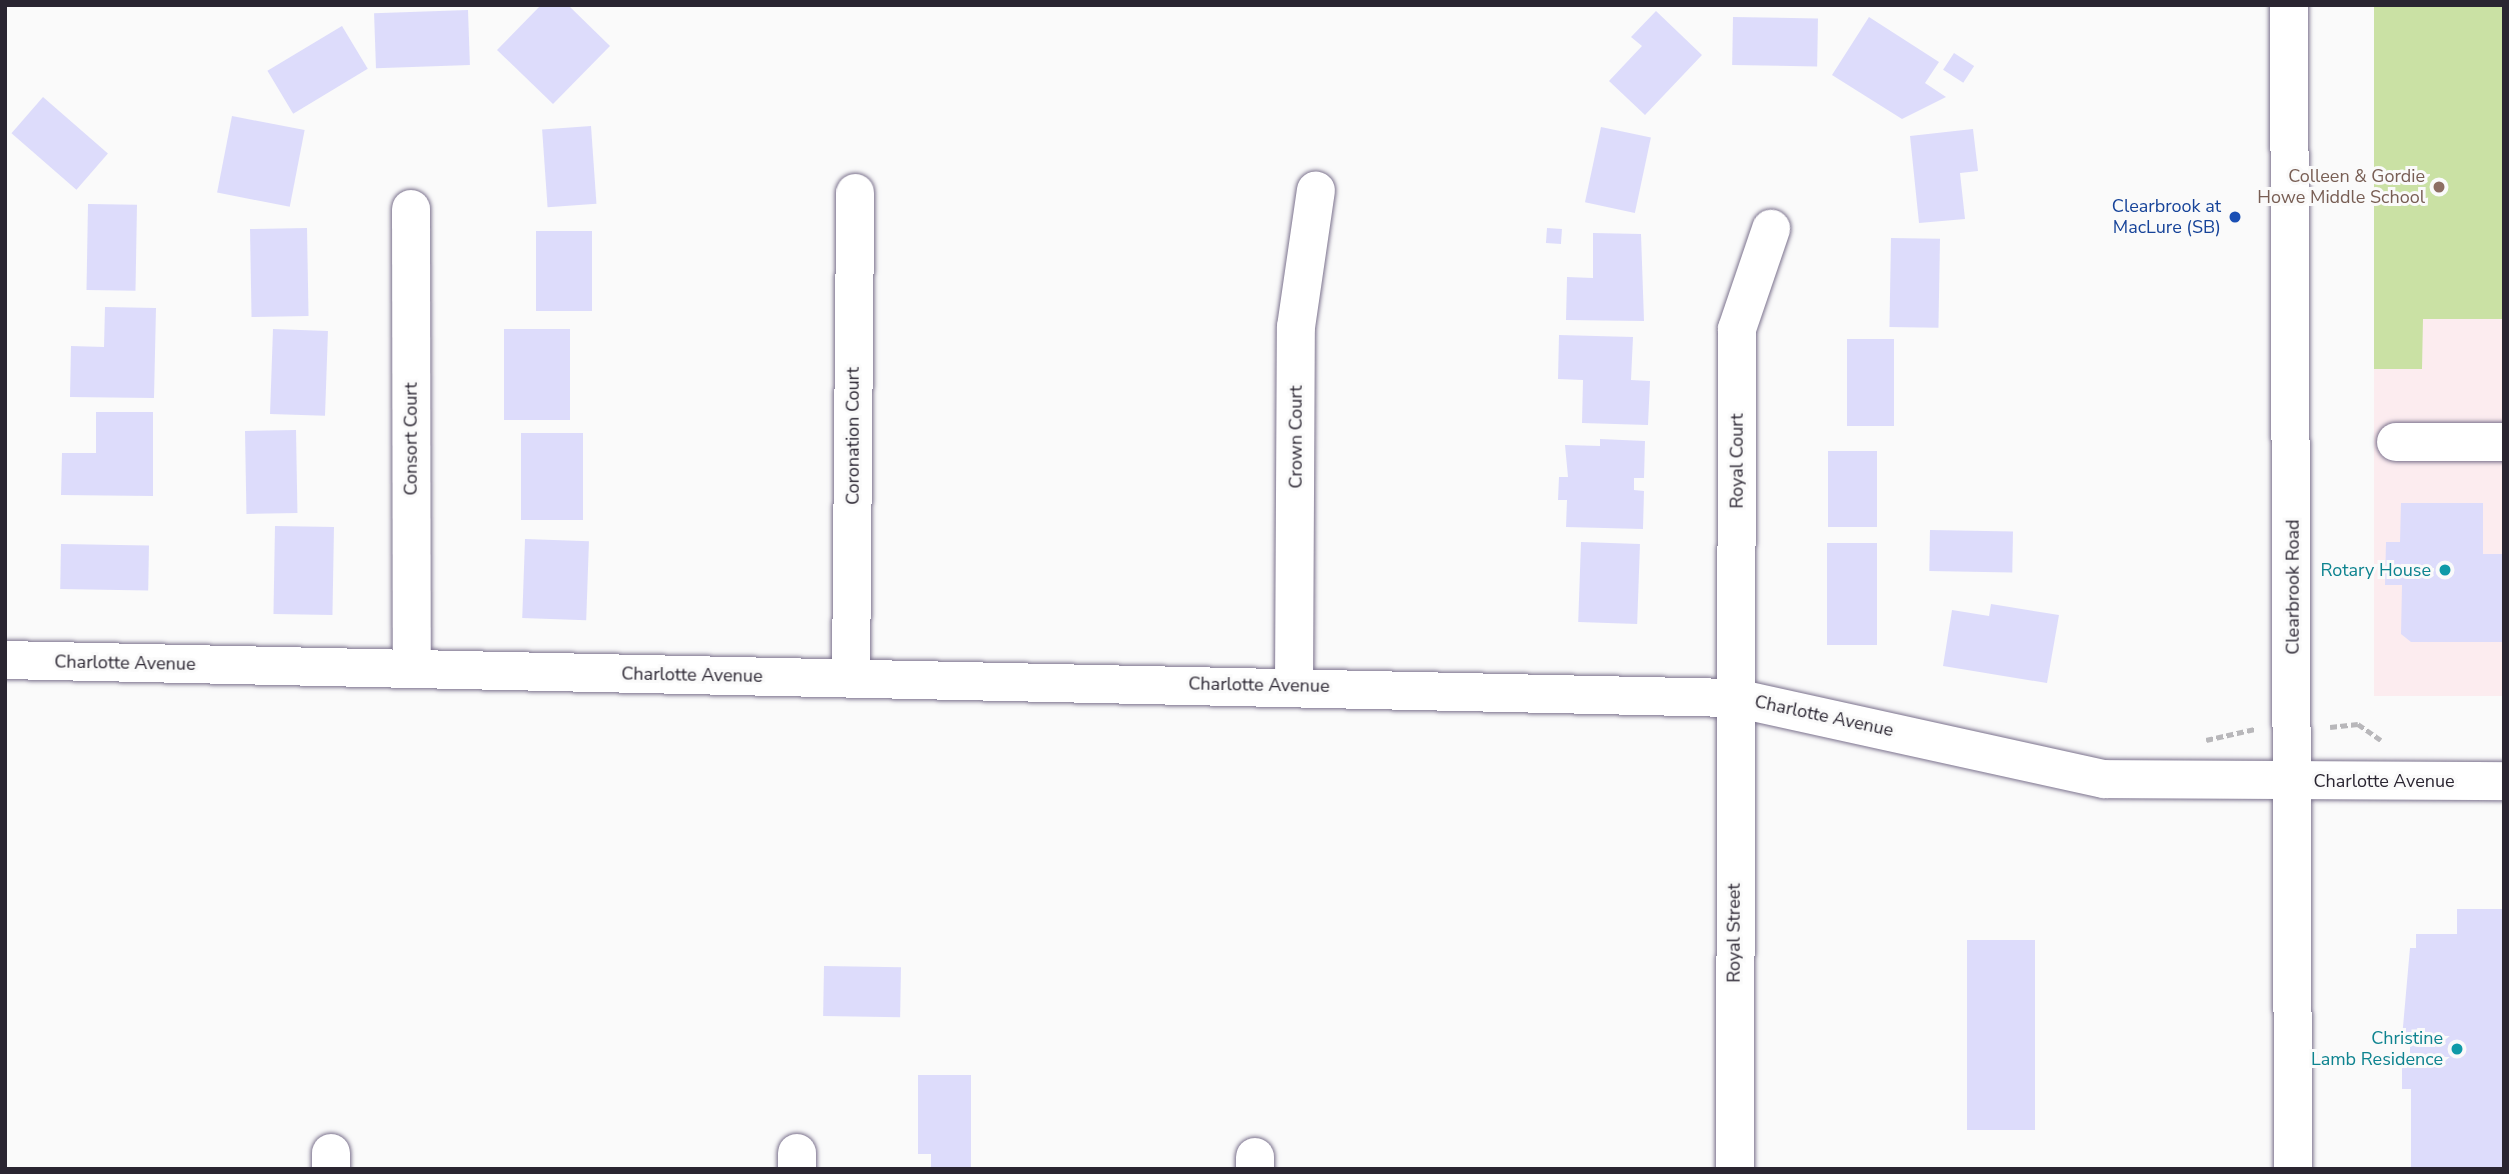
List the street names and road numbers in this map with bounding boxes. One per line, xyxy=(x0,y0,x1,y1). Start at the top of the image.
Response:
street label: Coronation Court xyxy=(842,367,864,505)
street label: Consort Court xyxy=(400,382,422,496)
street label: Crown Court xyxy=(1285,385,1307,489)
street label: Royal Court xyxy=(1726,413,1748,509)
street label: Clearbrook Road xyxy=(2282,519,2304,655)
street label: Charlotte Avenue xyxy=(54,651,196,675)
street label: Charlotte Avenue xyxy=(621,663,763,687)
street label: Charlotte Avenue xyxy=(1188,673,1330,697)
street label: Charlotte Avenue xyxy=(1753,691,1895,741)
street label: Charlotte Avenue xyxy=(2313,770,2455,792)
street label: Royal Street xyxy=(1723,883,1745,983)

